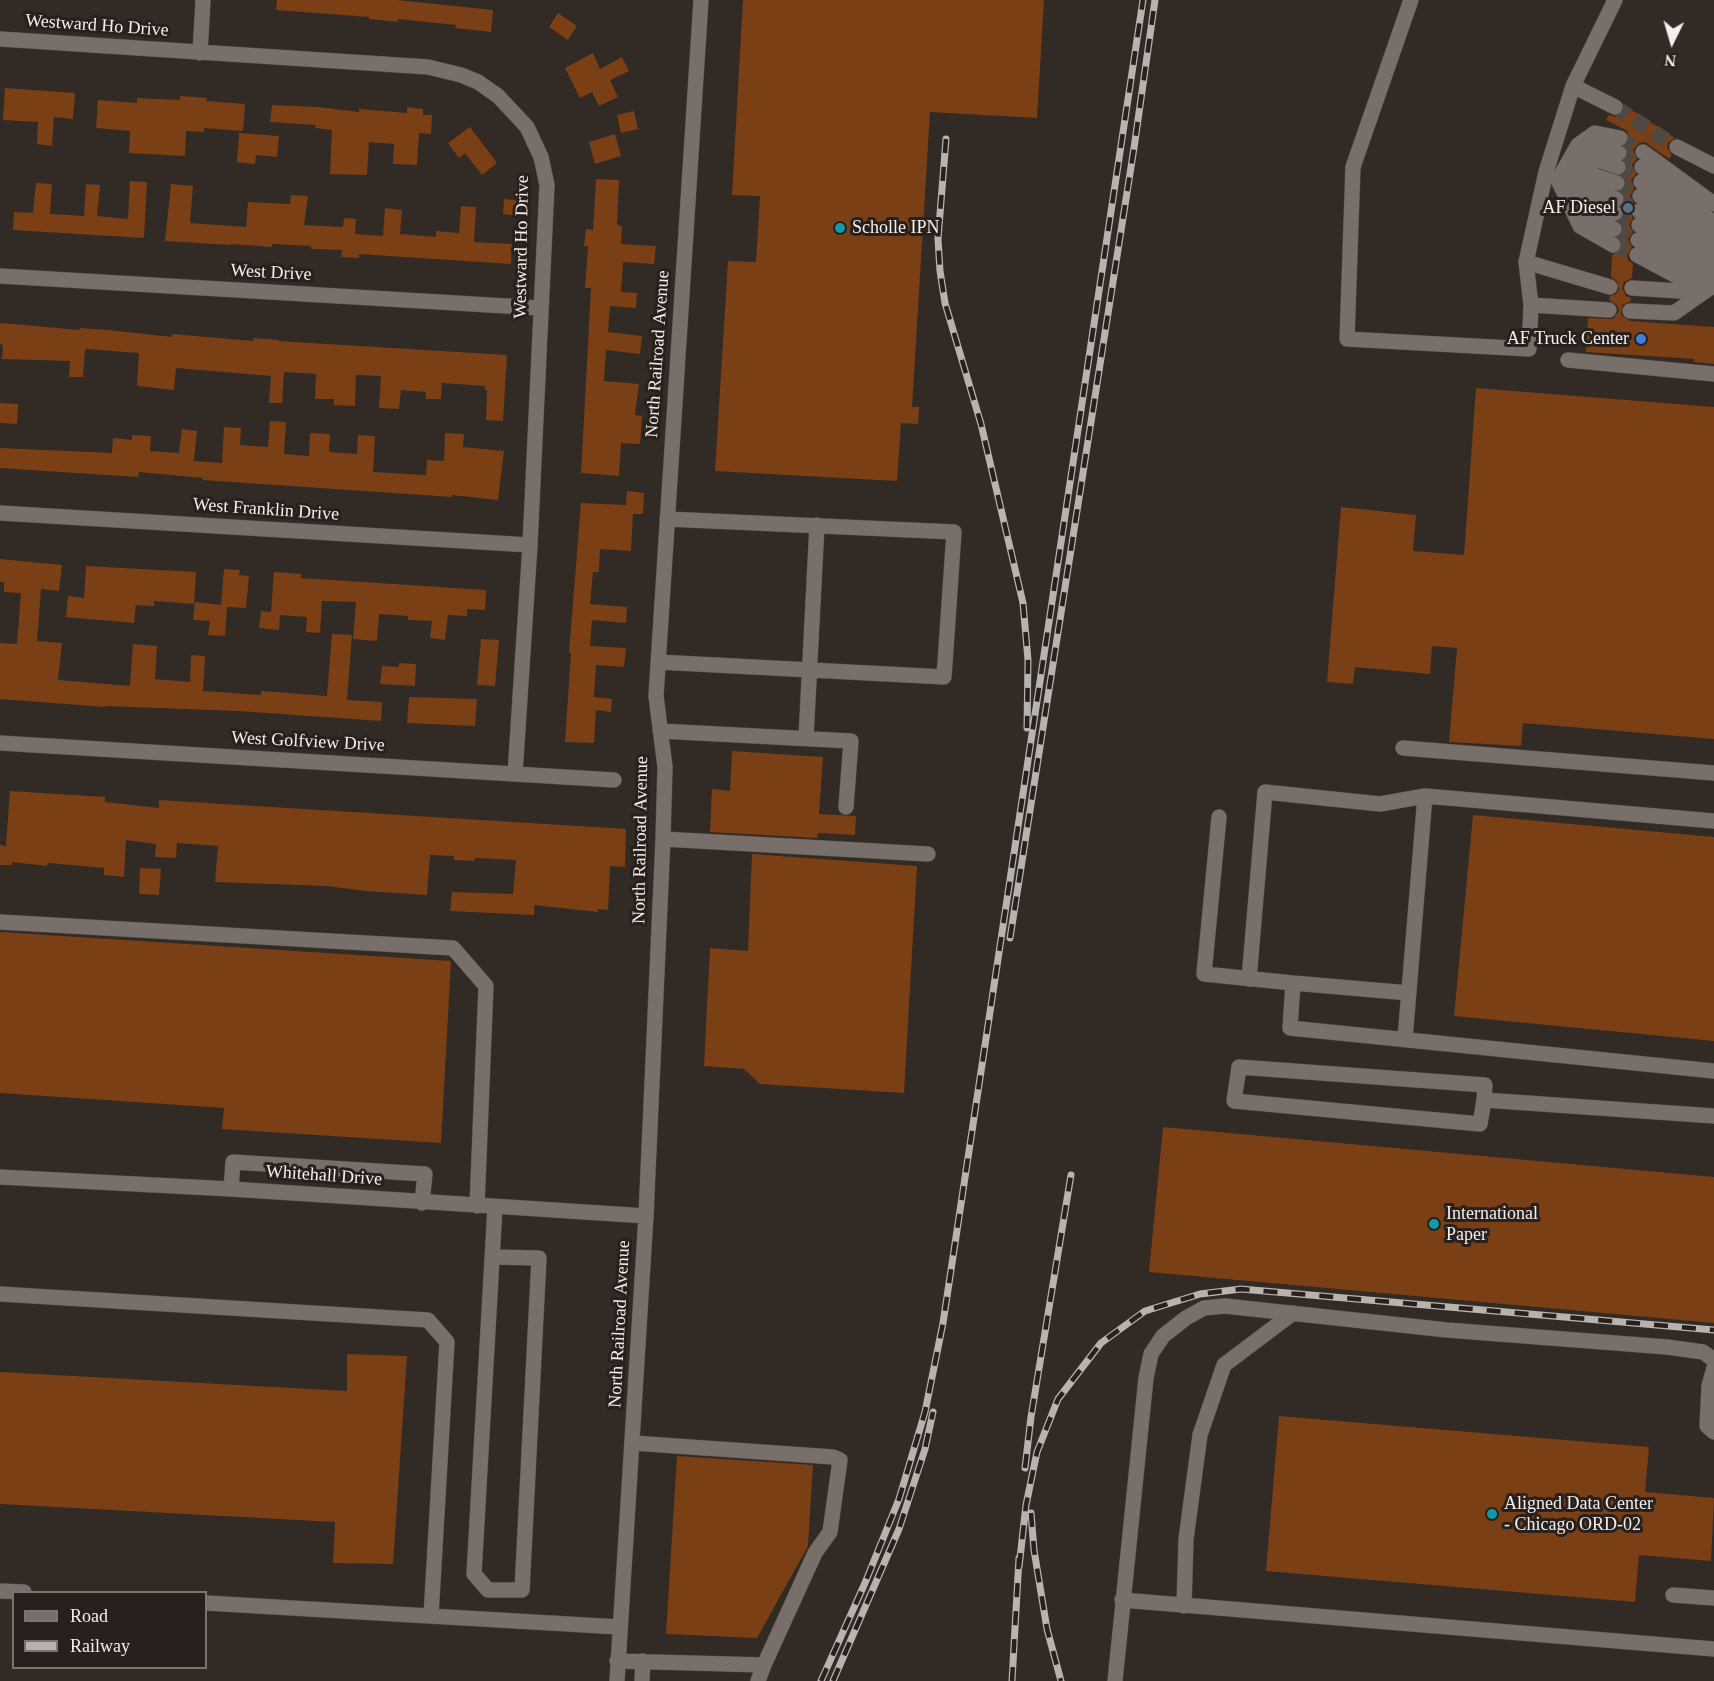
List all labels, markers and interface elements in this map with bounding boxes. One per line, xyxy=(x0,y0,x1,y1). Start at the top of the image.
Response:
street label: Westward Ho Drive xyxy=(25,10,169,42)
north arrow xyxy=(1642,12,1702,72)
text: N xyxy=(1664,51,1677,69)
street label: Westward Ho Drive xyxy=(510,175,534,319)
place label: AF Diesel xyxy=(1543,197,1616,219)
marker: AF Diesel xyxy=(1621,201,1635,215)
place label: Scholle IPN xyxy=(852,217,939,239)
marker: Scholle IPN xyxy=(833,221,847,235)
street label: West Drive xyxy=(230,260,312,286)
street label: North Railroad Avenue xyxy=(641,270,675,438)
place label: AF Truck Center xyxy=(1507,328,1629,350)
marker: AF Truck Center xyxy=(1634,332,1648,346)
street label: West Franklin Drive xyxy=(192,494,340,526)
street label: West Golfview Drive xyxy=(231,727,385,757)
street label: North Railroad Avenue xyxy=(629,756,653,924)
street label: Whitehall Drive xyxy=(265,1161,383,1191)
place label: International Paper xyxy=(1446,1203,1538,1246)
marker: International Paper xyxy=(1427,1217,1441,1231)
street label: North Railroad Avenue xyxy=(605,1240,635,1408)
place label: Aligned Data Center - Chicago ORD-02 xyxy=(1504,1493,1653,1536)
marker: Aligned Data Center - Chicago ORD-02 xyxy=(1485,1507,1499,1521)
legend xyxy=(12,1591,207,1669)
text: Road xyxy=(70,1606,108,1626)
text: Railway xyxy=(70,1636,130,1656)

